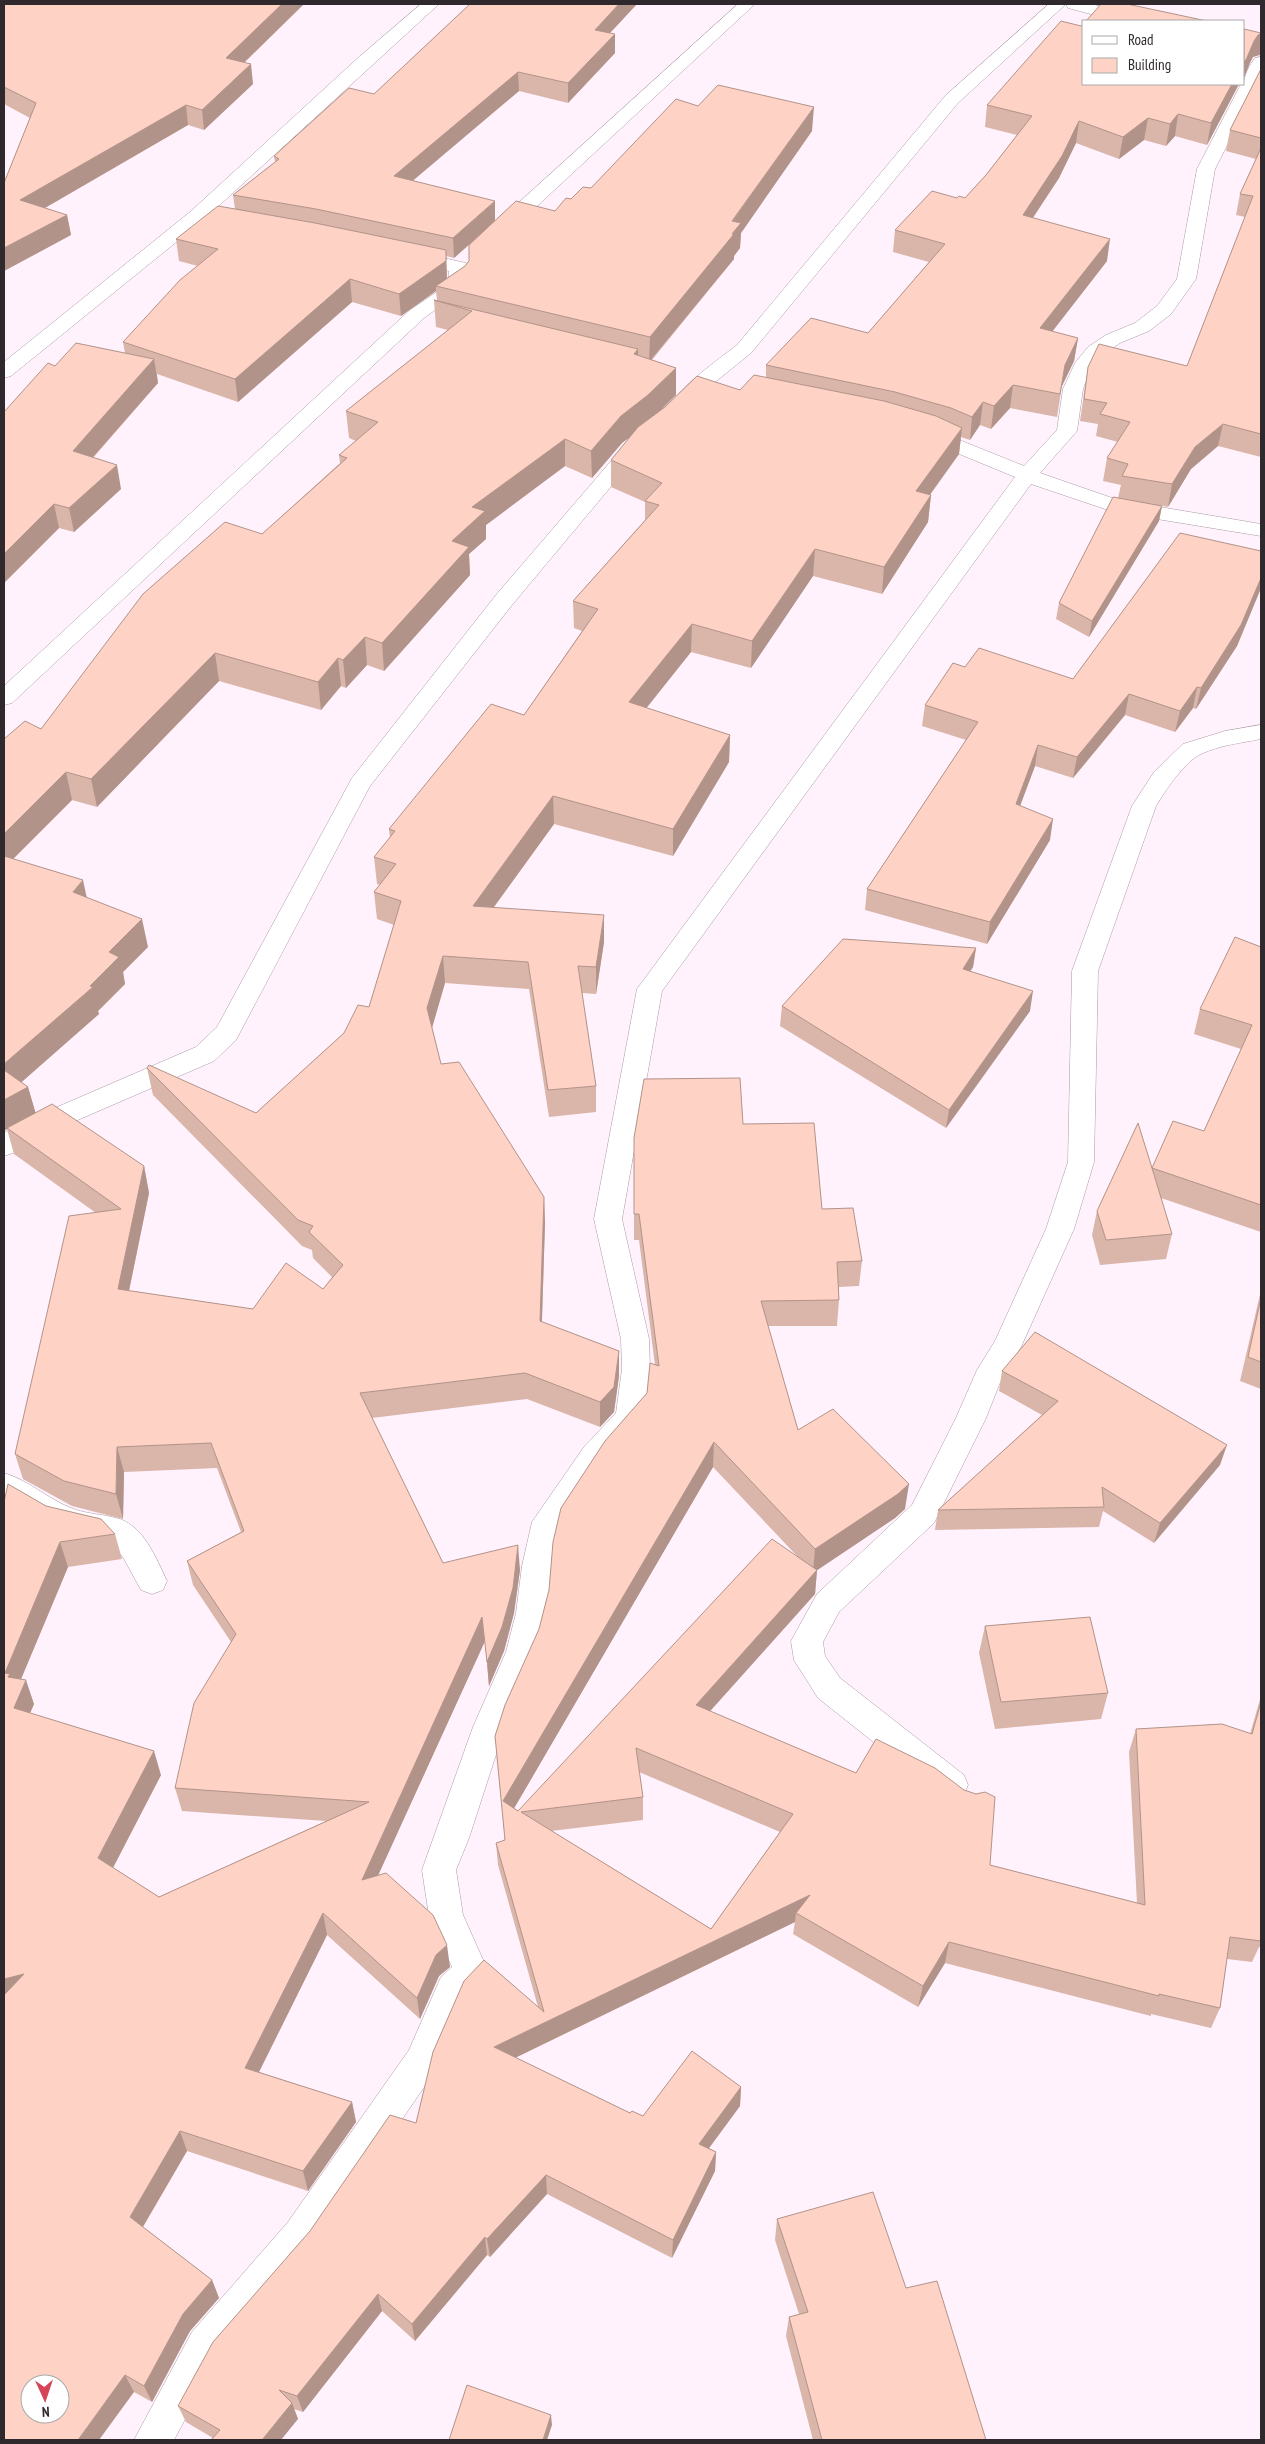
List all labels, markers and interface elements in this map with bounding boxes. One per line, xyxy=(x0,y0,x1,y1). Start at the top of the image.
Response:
legend xyxy=(1082,20,1245,85)
text: Road xyxy=(1128,30,1154,49)
text: Building xyxy=(1128,55,1171,74)
north arrow xyxy=(20,2374,70,2424)
text: N xyxy=(41,2403,50,2421)

